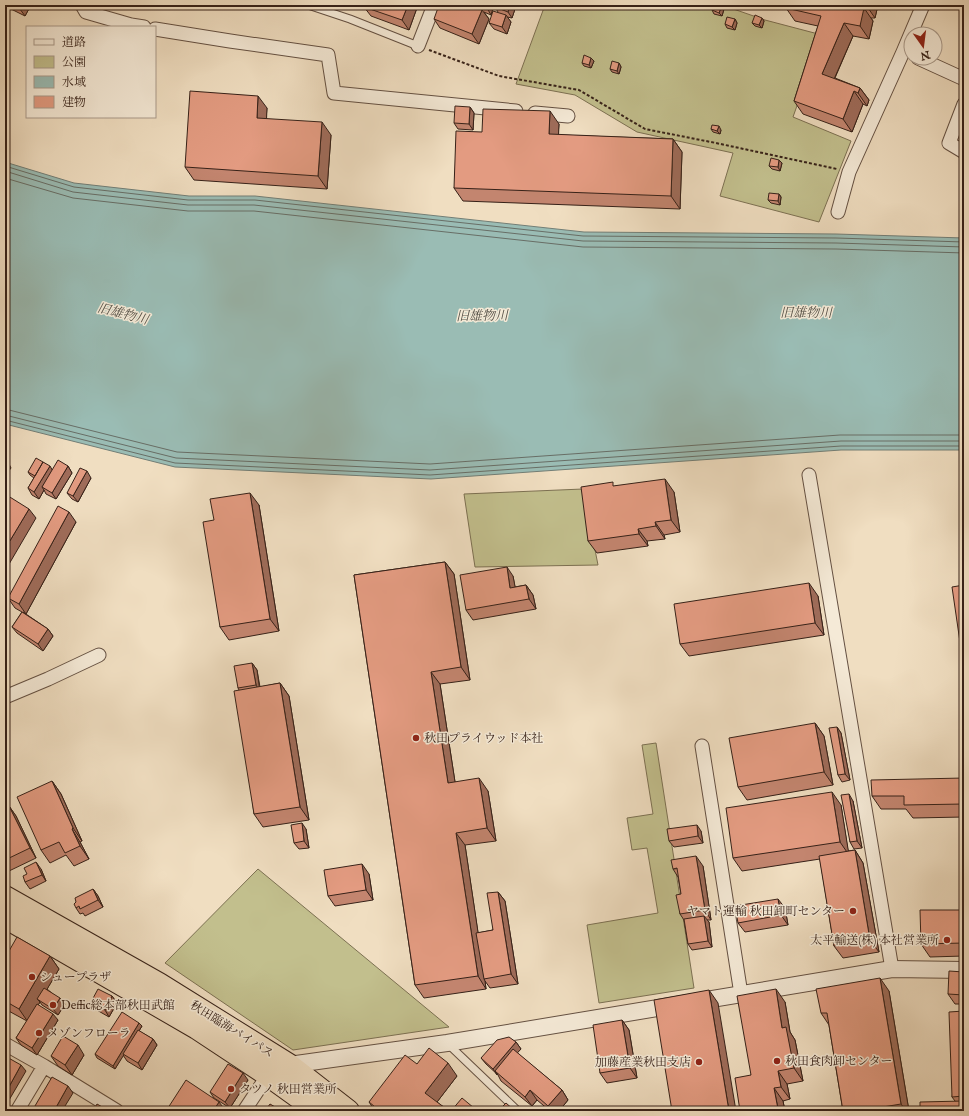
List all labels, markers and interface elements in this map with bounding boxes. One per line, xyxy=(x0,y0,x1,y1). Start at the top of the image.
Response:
legend xyxy=(26,26,156,118)
north arrow xyxy=(903,26,943,66)
text: 道路 xyxy=(62,35,86,50)
text: N xyxy=(918,47,932,63)
text: 公園 xyxy=(62,55,86,70)
text: 水域 xyxy=(62,75,86,90)
text: 建物 xyxy=(62,95,86,110)
water label: 旧雄物川 xyxy=(95,300,152,329)
water label: 旧雄物川 xyxy=(780,305,834,322)
water label: 旧雄物川 xyxy=(456,308,510,325)
place label: 秋田プライウッド本社 xyxy=(424,731,543,746)
marker: 秋田プライウッド本社 xyxy=(411,733,421,743)
place label: ヤマト運輸 秋田卸町センター xyxy=(687,904,845,919)
marker: ヤマト運輸 秋田卸町センター xyxy=(848,906,858,916)
place label: 太平輸送(株) 本社営業所 xyxy=(810,933,939,948)
marker: 太平輸送(株) 本社営業所 xyxy=(942,935,952,945)
place label: シュープラザ xyxy=(40,970,111,985)
marker: シュープラザ xyxy=(27,972,37,982)
place label: Deffic総本部秋田武館 xyxy=(61,998,175,1013)
street label: 秋田臨海バイパス xyxy=(187,998,276,1061)
marker: Deffic総本部秋田武館 xyxy=(48,1000,58,1010)
place label: メゾンフローラ xyxy=(47,1026,131,1041)
marker: メゾンフローラ xyxy=(34,1028,44,1038)
place label: 秋田食肉卸センター xyxy=(785,1054,893,1069)
place label: 加藤産業秋田支店 xyxy=(595,1055,691,1070)
marker: 秋田食肉卸センター xyxy=(772,1056,782,1066)
marker: 加藤産業秋田支店 xyxy=(694,1057,704,1067)
place label: タツノ 秋田営業所 xyxy=(239,1082,337,1097)
marker: タツノ 秋田営業所 xyxy=(226,1084,236,1094)

